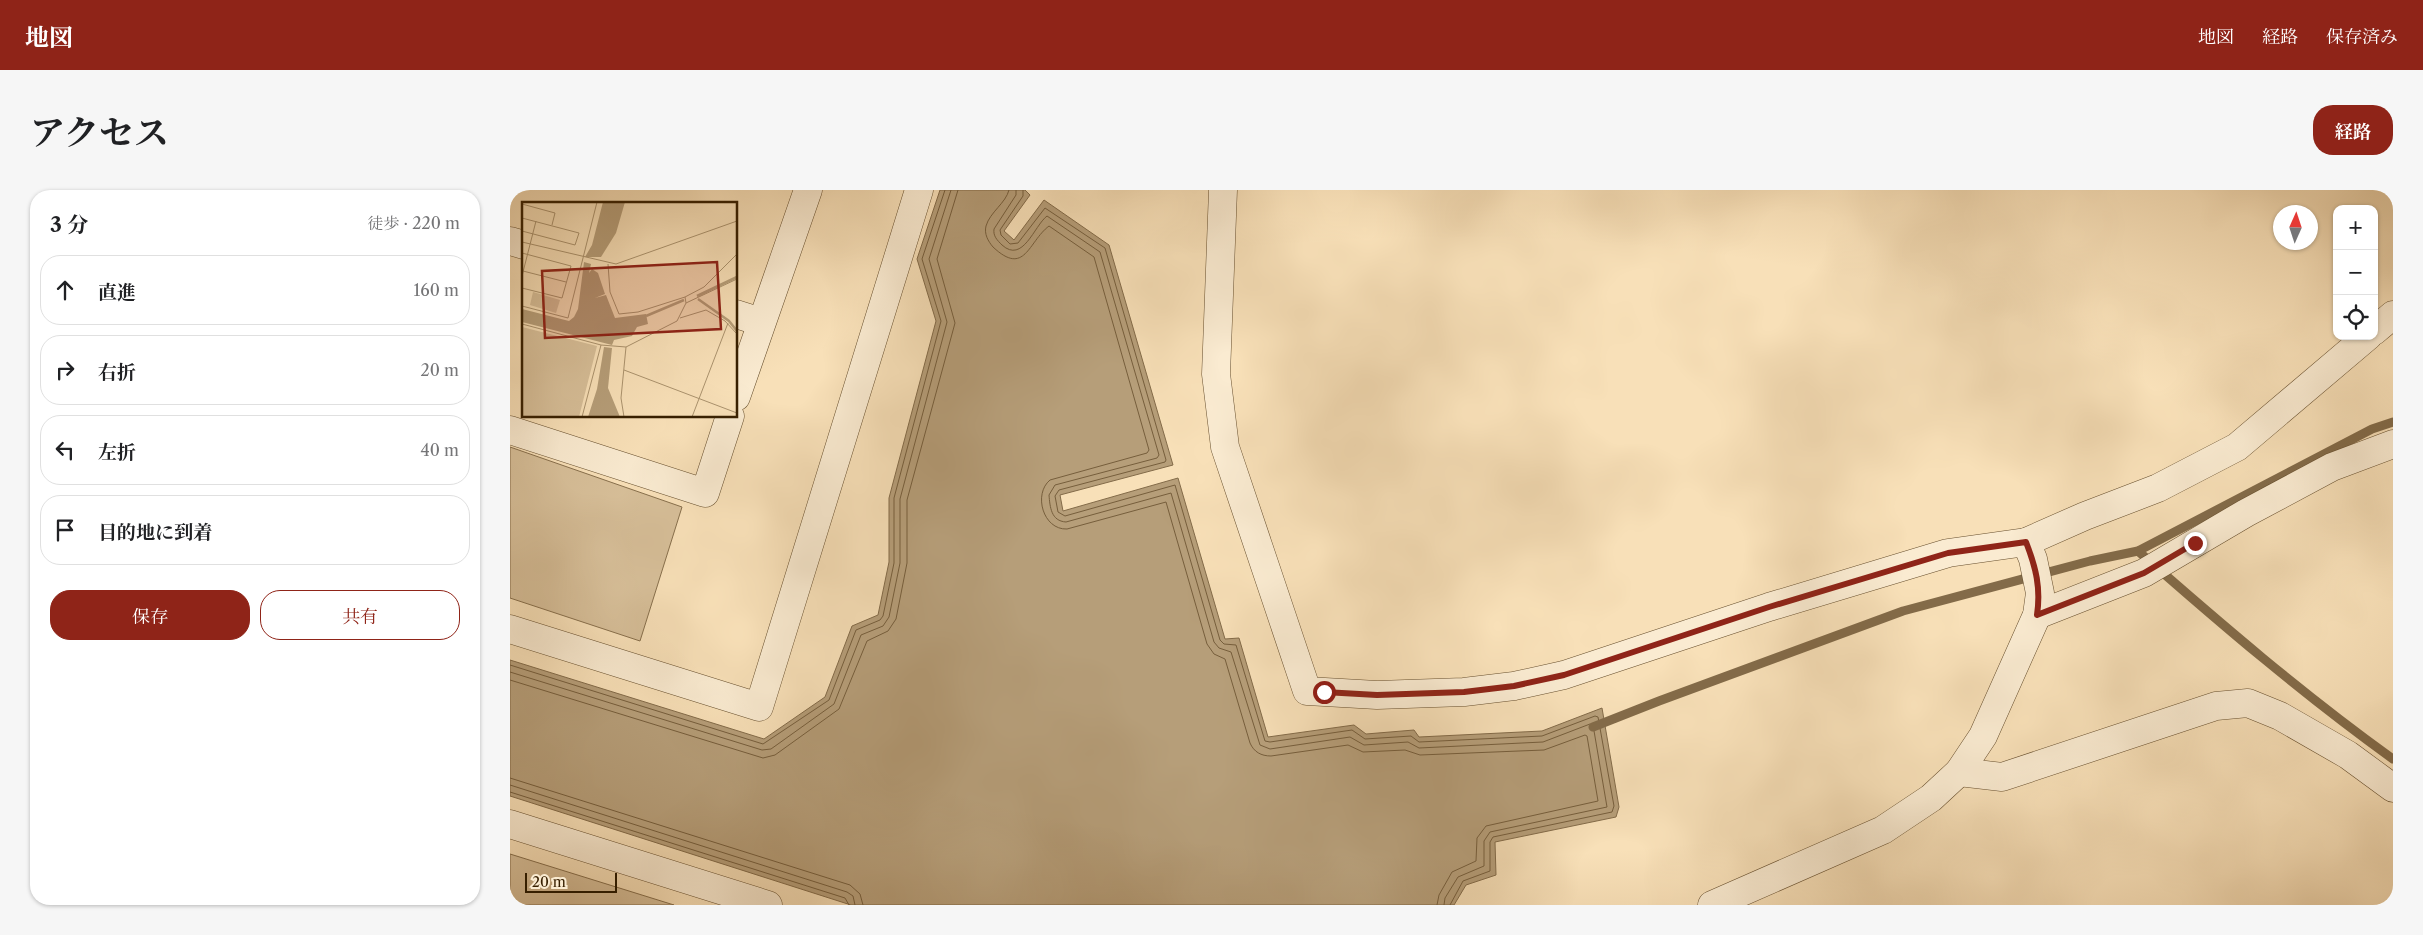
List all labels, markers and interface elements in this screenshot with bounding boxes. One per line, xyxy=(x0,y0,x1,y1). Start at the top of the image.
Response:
text: 地図 xyxy=(25,23,73,52)
text: 地図 xyxy=(2198,26,2234,48)
text: 経路 xyxy=(2262,26,2298,48)
text: 保存済み xyxy=(2326,26,2398,48)
button: 経路 xyxy=(2313,105,2393,155)
text: アクセス xyxy=(30,111,169,154)
inset map xyxy=(522,202,738,418)
north arrow xyxy=(2273,205,2318,250)
map controls xyxy=(2333,205,2378,340)
button: + xyxy=(2333,205,2378,250)
text: 3 分 xyxy=(50,212,88,237)
text: 徒歩 · 220 m xyxy=(367,213,460,233)
button: − xyxy=(2333,250,2378,295)
icon: ahead xyxy=(51,276,79,304)
text: 160 m xyxy=(414,280,459,300)
text: 直進 xyxy=(98,281,136,304)
button: locate xyxy=(2333,295,2378,340)
icon: right xyxy=(51,356,79,384)
text: 20 m xyxy=(420,360,459,380)
text: 右折 xyxy=(98,361,136,384)
icon: left xyxy=(51,436,79,464)
text: 40 m xyxy=(420,440,459,460)
text: 左折 xyxy=(98,441,136,464)
icon: arrive xyxy=(51,516,79,544)
text: 目的地に到着 xyxy=(98,521,212,544)
route end xyxy=(2184,532,2207,555)
button: 保存 xyxy=(50,590,250,640)
button: 共有 xyxy=(260,590,460,640)
route start xyxy=(1313,681,1336,704)
scale bar xyxy=(525,870,618,893)
text: 20 m xyxy=(532,873,566,891)

